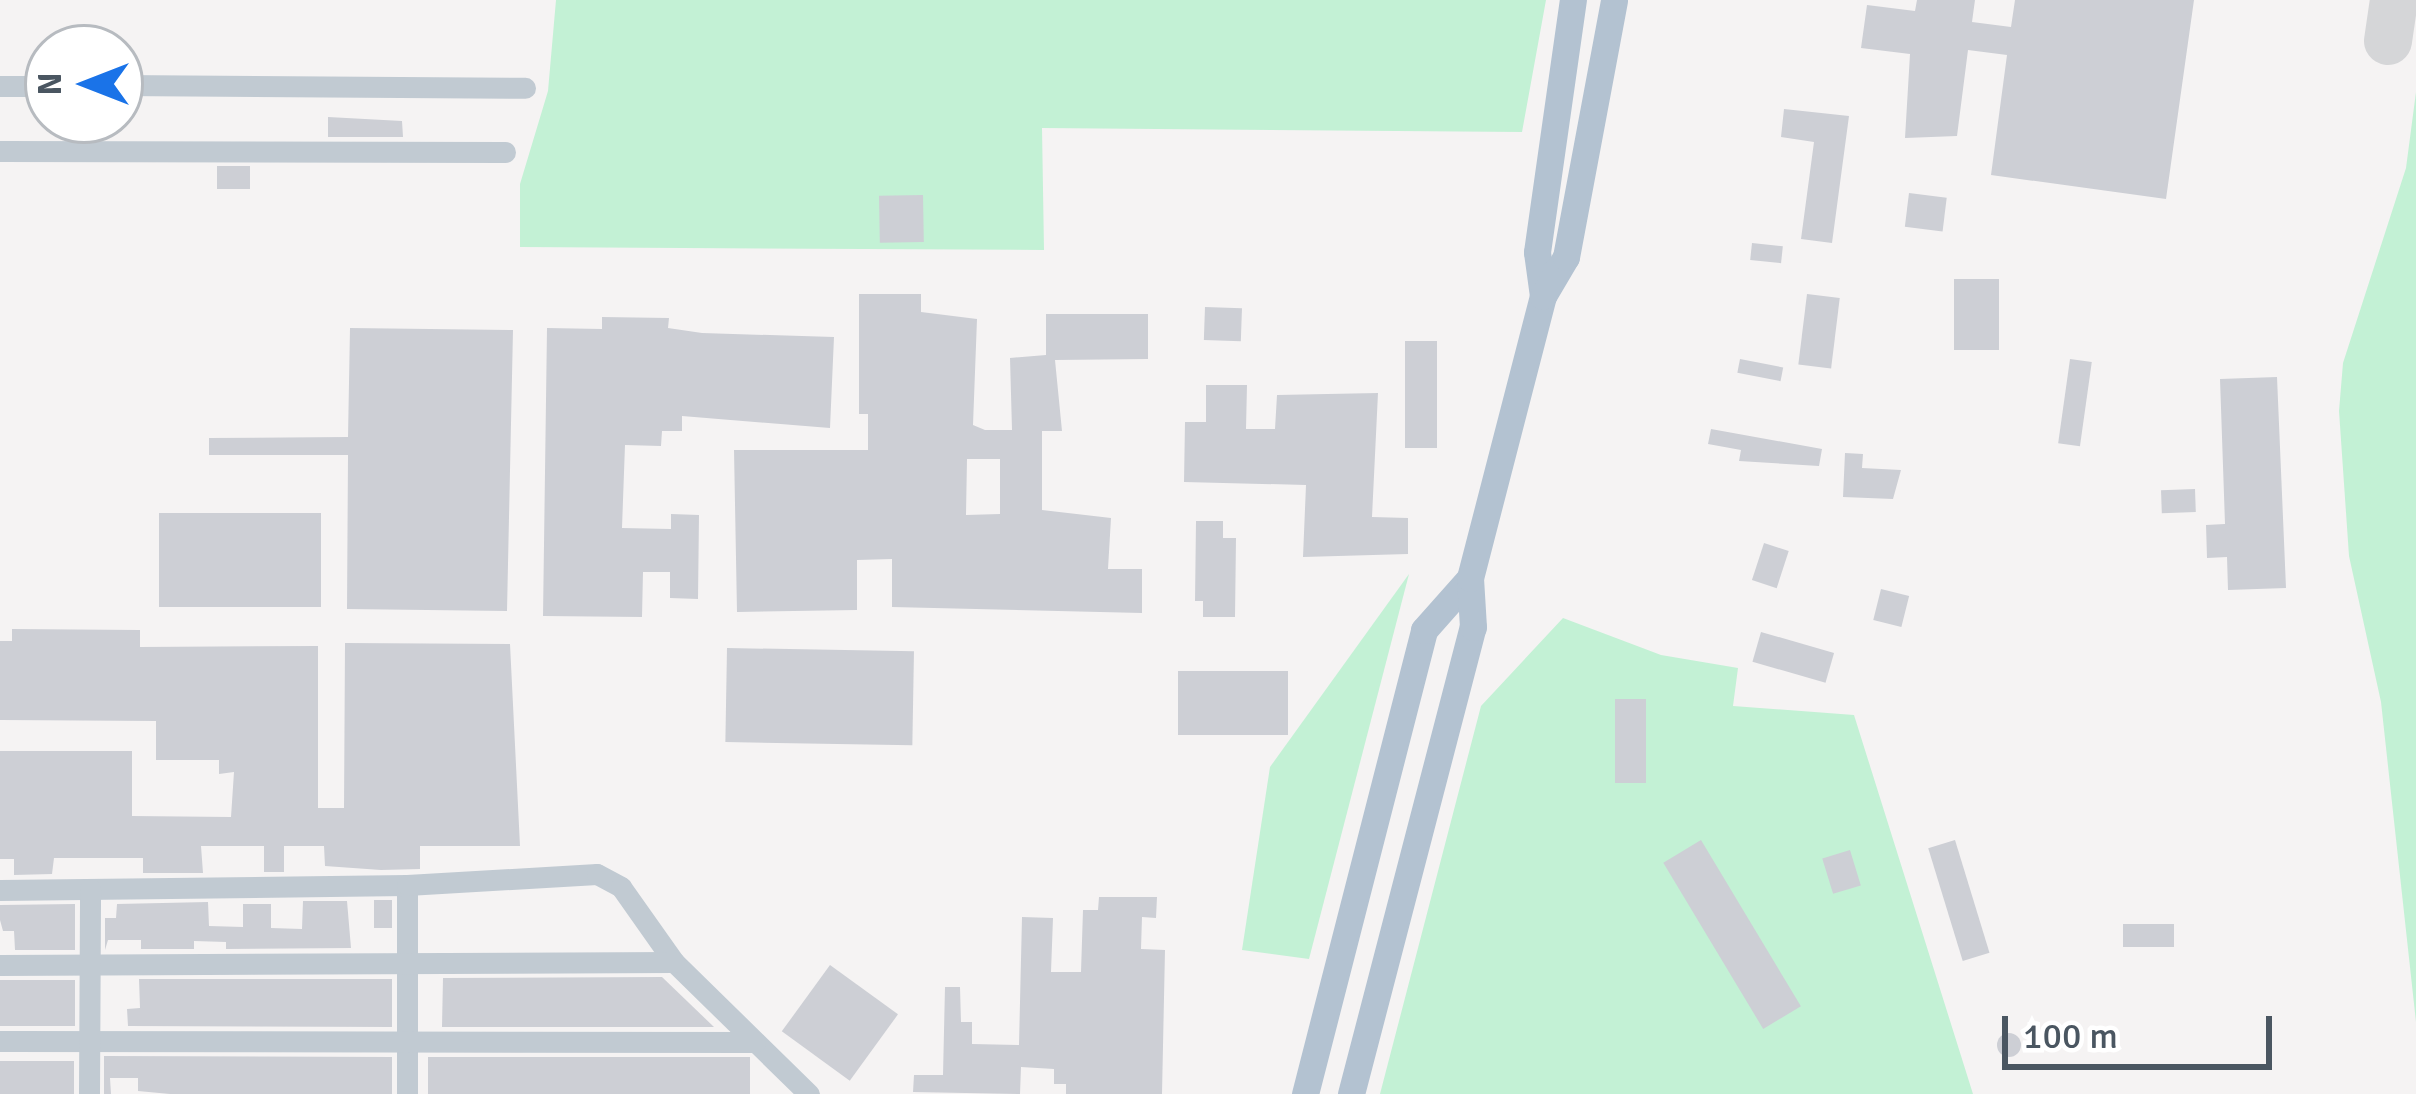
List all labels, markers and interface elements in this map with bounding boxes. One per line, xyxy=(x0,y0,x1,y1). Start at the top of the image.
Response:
north arrow xyxy=(24,24,144,144)
text: N xyxy=(30,73,71,95)
scale bar xyxy=(2008,992,2278,1066)
text: 100 m xyxy=(2023,1014,2118,1059)

